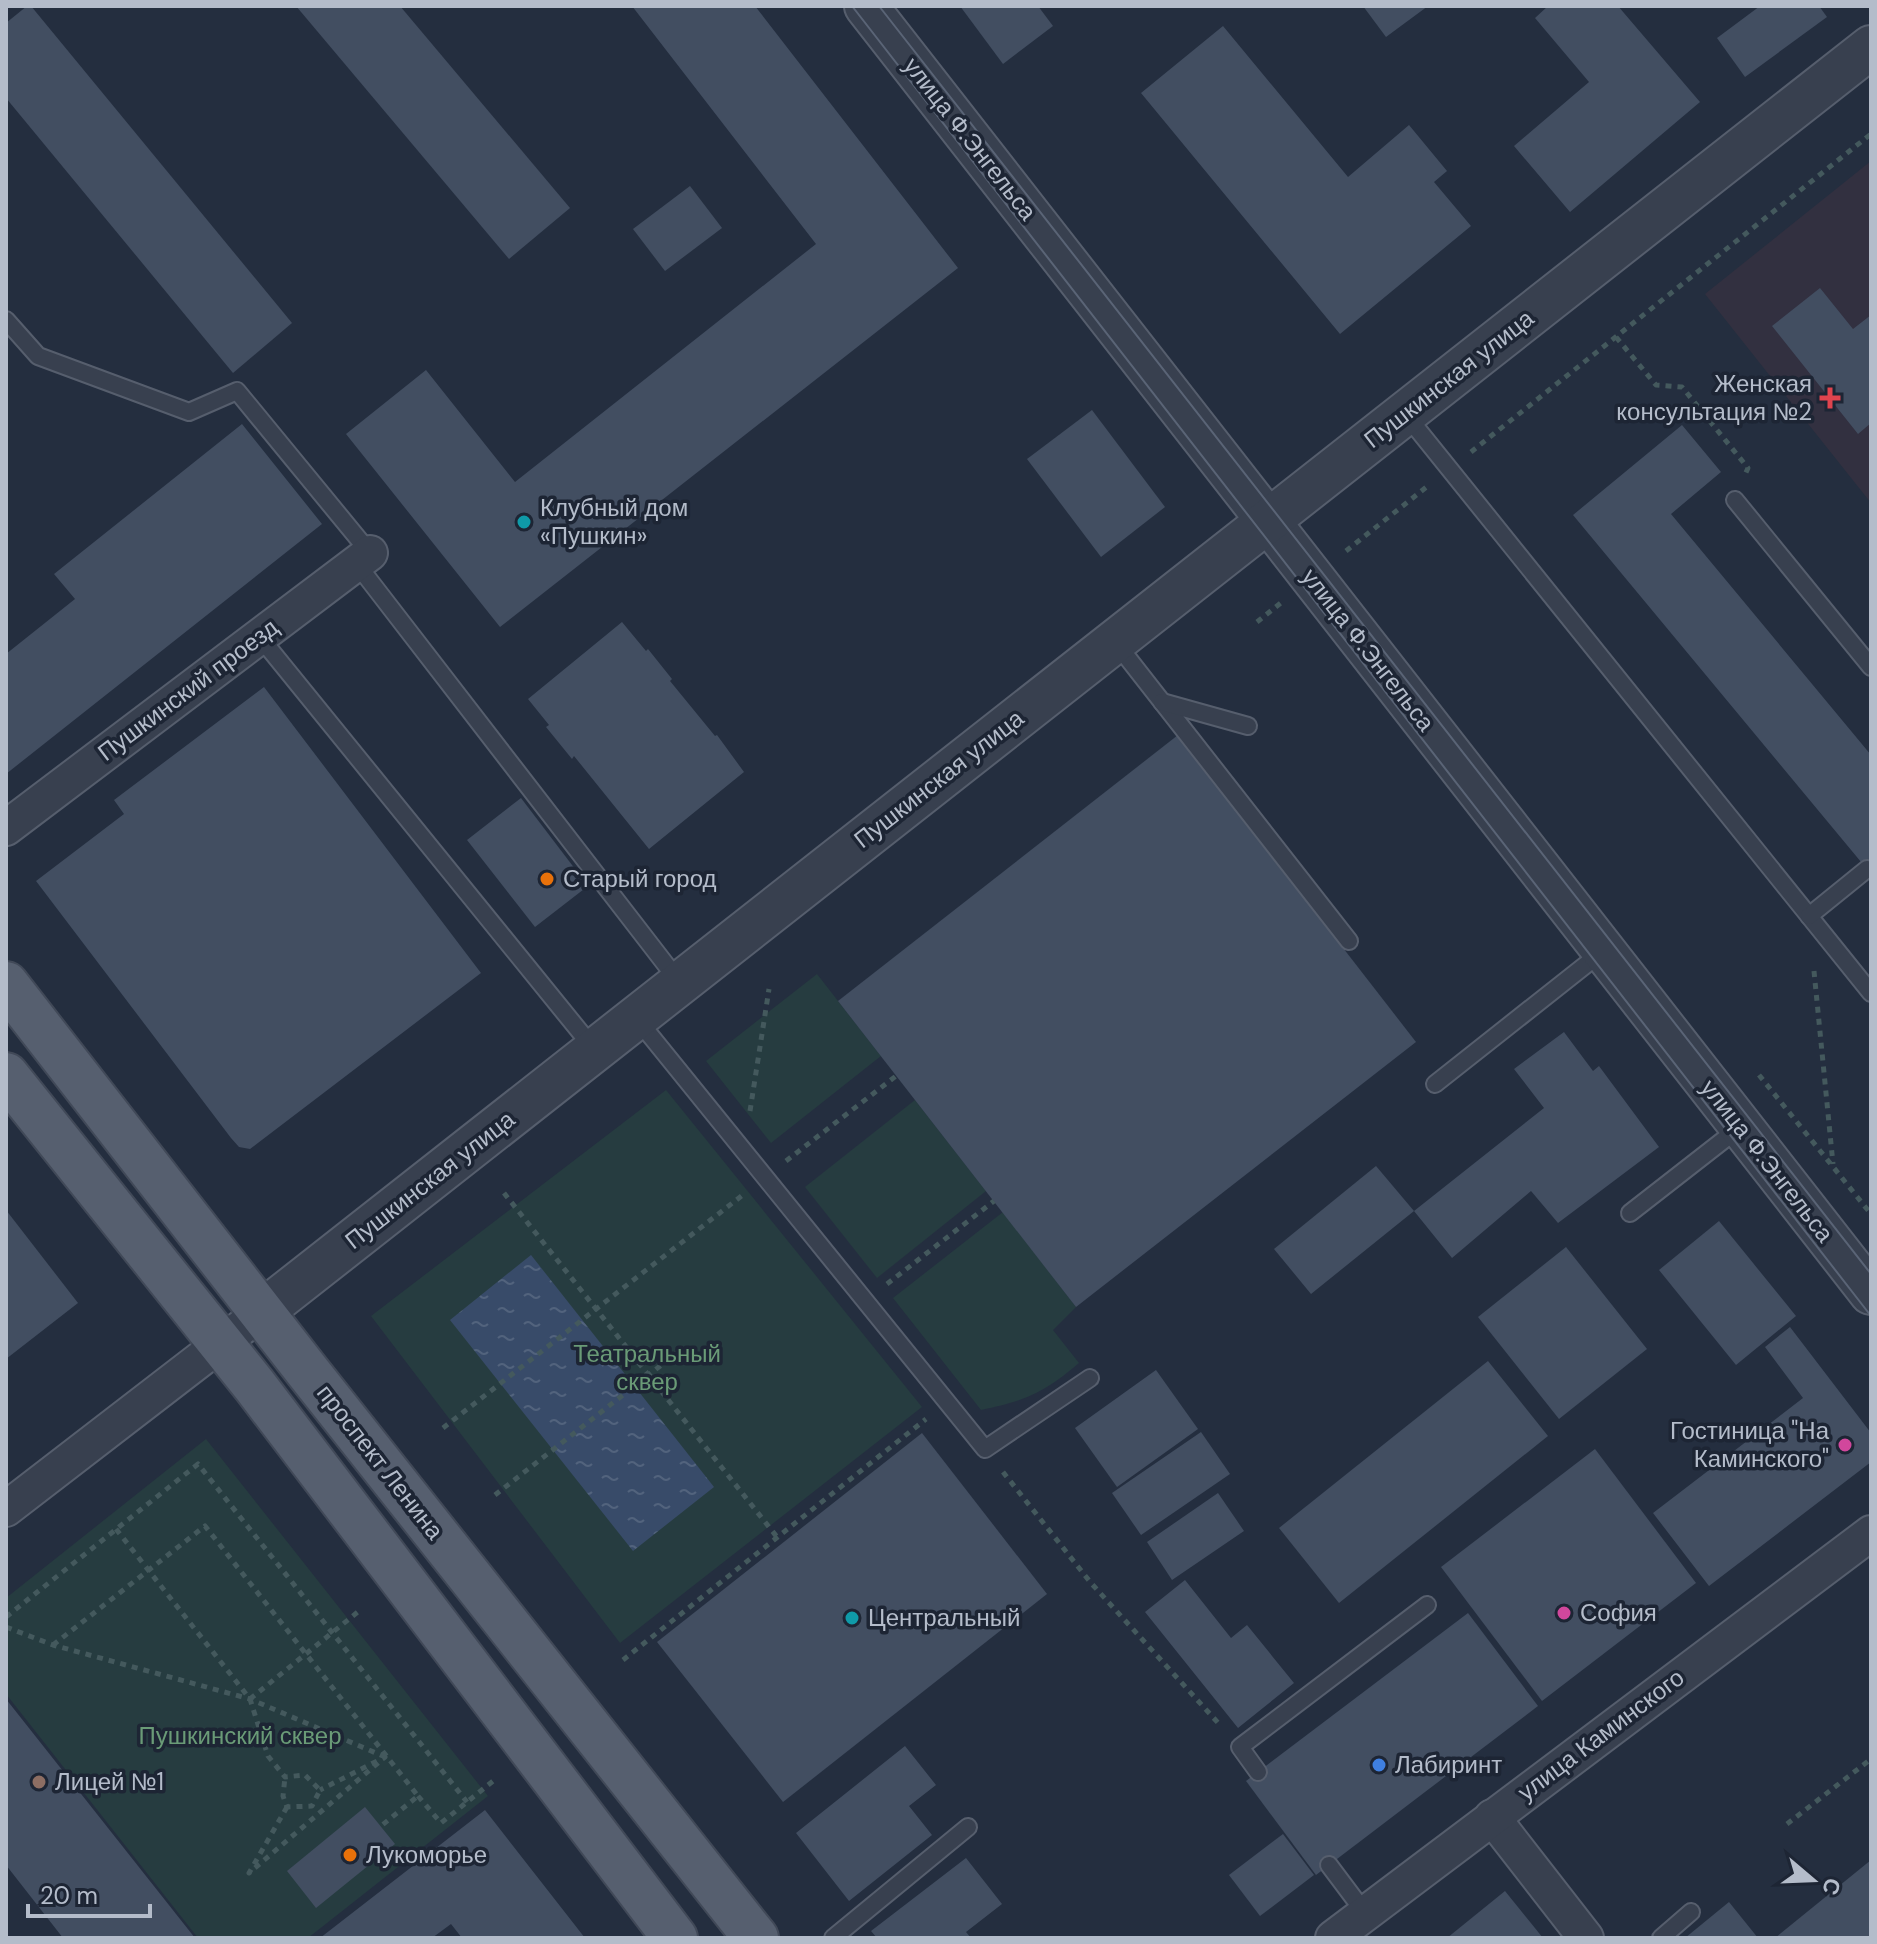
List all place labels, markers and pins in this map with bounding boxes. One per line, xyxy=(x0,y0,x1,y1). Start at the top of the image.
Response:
place label: Женская консультация №2 xyxy=(1616,368,1812,427)
marker: Женская консультация №2 xyxy=(1819,387,1841,409)
place label: Клубный дом «Пушкин» xyxy=(540,492,688,551)
marker: Клубный дом «Пушкин» xyxy=(515,513,533,531)
place label: Старый город xyxy=(563,863,717,894)
marker: Старый город xyxy=(538,870,556,888)
place label: Гостиница "На Каминского" xyxy=(1670,1415,1830,1474)
marker: Гостиница "На Каминского" xyxy=(1836,1436,1854,1454)
place label: София xyxy=(1580,1597,1657,1628)
place label: Центральный xyxy=(868,1602,1020,1633)
marker: София xyxy=(1555,1604,1573,1622)
marker: Центральный xyxy=(843,1609,861,1627)
place label: Лабиринт xyxy=(1395,1749,1502,1780)
marker: Лабиринт xyxy=(1370,1756,1388,1774)
place label: Лицей №1 xyxy=(55,1766,164,1797)
marker: Лицей №1 xyxy=(30,1773,48,1791)
place label: Лукоморье xyxy=(366,1839,487,1870)
marker: Лукоморье xyxy=(341,1846,359,1864)

